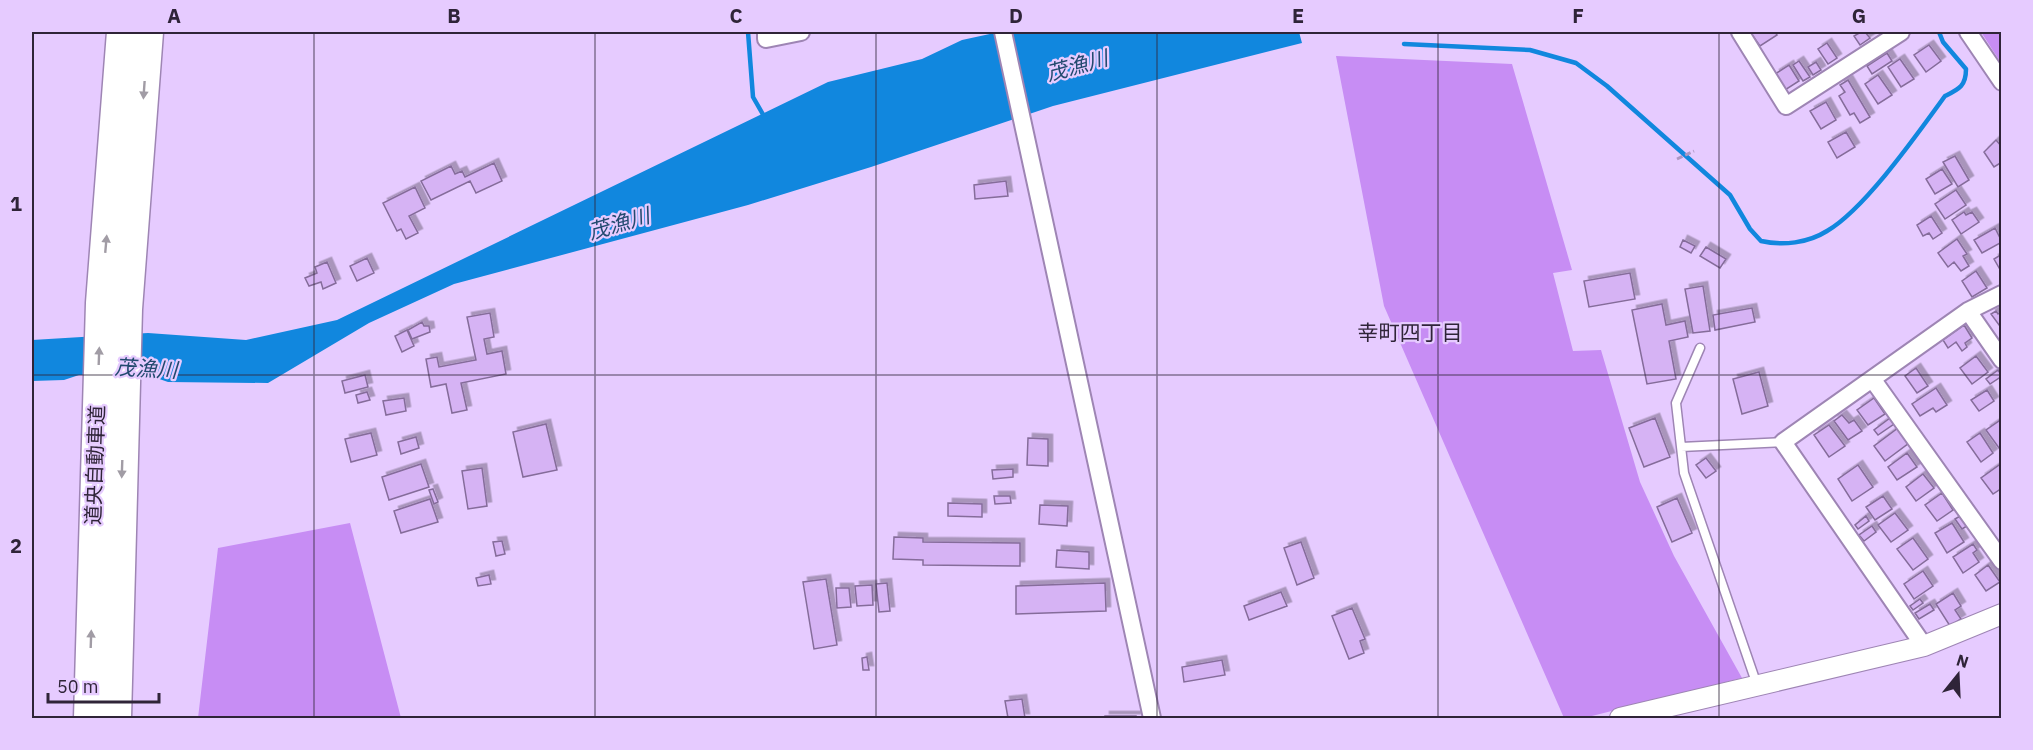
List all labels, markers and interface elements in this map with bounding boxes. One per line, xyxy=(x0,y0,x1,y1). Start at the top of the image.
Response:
text: A xyxy=(167,2,181,29)
text: B xyxy=(447,2,461,29)
text: C xyxy=(729,2,743,29)
text: D xyxy=(1009,2,1023,29)
text: E xyxy=(1292,2,1304,29)
text: F xyxy=(1572,2,1584,29)
text: G xyxy=(1852,2,1866,29)
water label: 茂漁川 xyxy=(1043,43,1113,87)
one-way arrow xyxy=(139,80,149,99)
text: 1 xyxy=(10,190,22,217)
water label: 茂漁川 xyxy=(585,200,655,245)
one-way arrow xyxy=(101,235,110,254)
district label: 幸町四丁目 xyxy=(1358,318,1463,346)
one-way arrow xyxy=(94,346,103,365)
water label: 茂漁川 xyxy=(114,352,180,384)
street label: 道央自動車道 xyxy=(79,405,110,525)
one-way arrow xyxy=(118,459,127,478)
text: 2 xyxy=(10,532,22,559)
one-way arrow xyxy=(86,630,95,649)
north arrow xyxy=(1928,645,1988,705)
text: N xyxy=(1954,649,1971,672)
scale bar xyxy=(48,666,159,704)
text: 50 m xyxy=(57,675,99,698)

